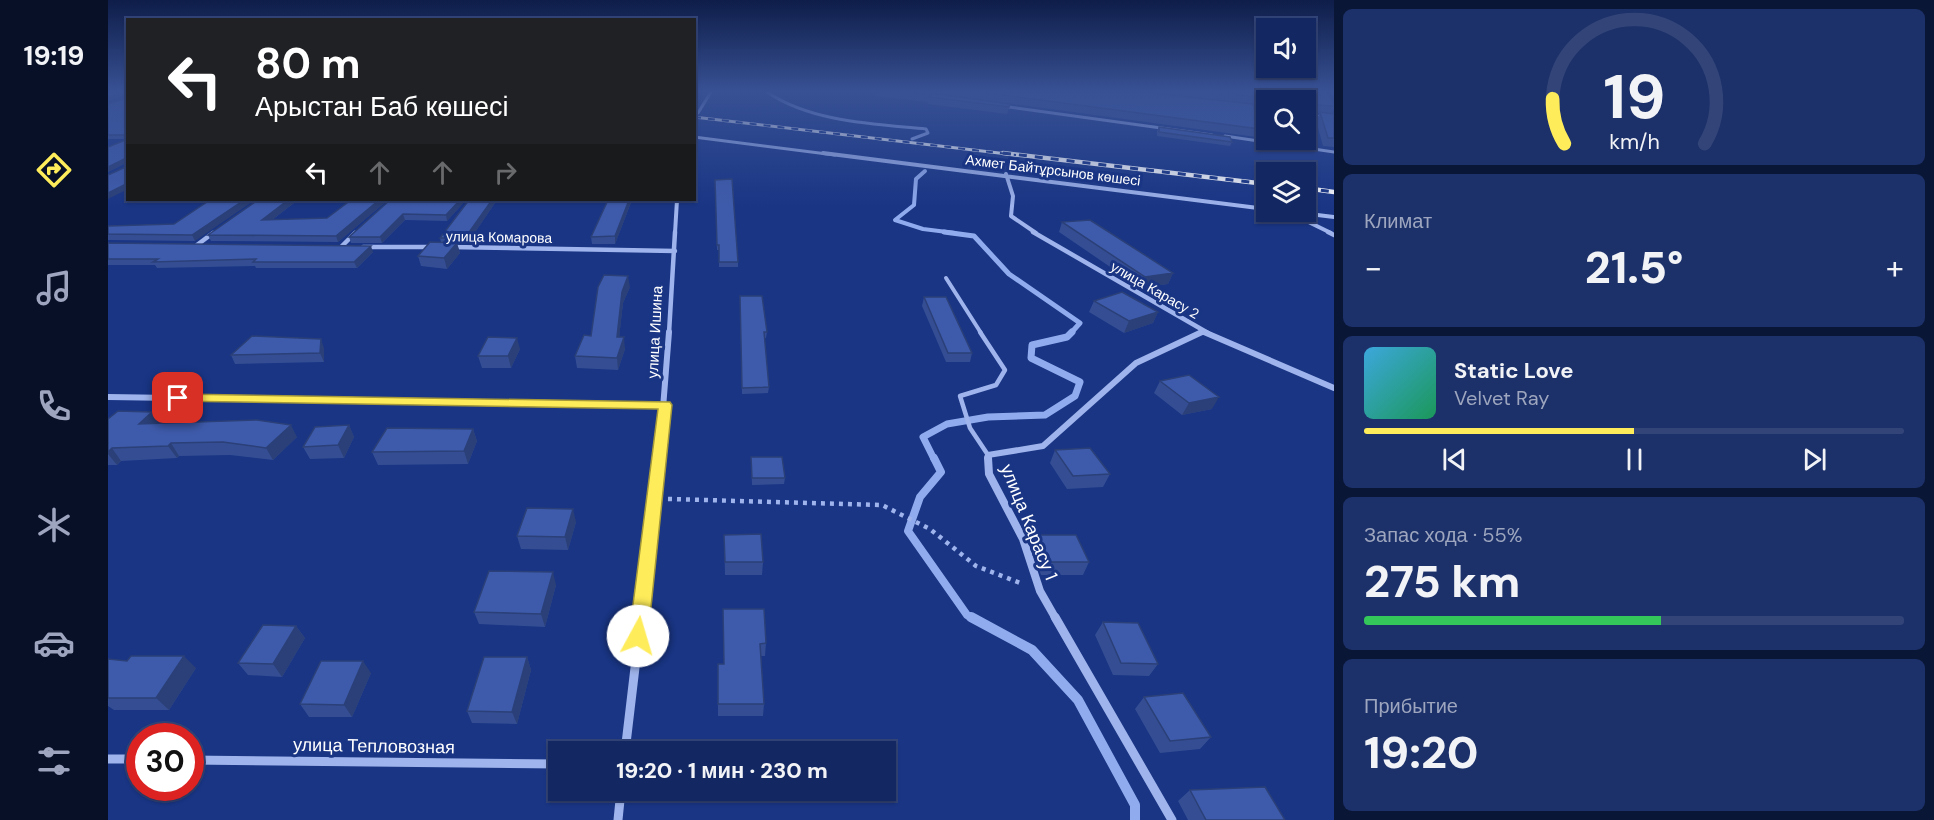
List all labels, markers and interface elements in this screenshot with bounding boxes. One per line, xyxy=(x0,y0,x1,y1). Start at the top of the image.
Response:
map controls xyxy=(1256,18,1316,222)
button: sound xyxy=(1256,18,1316,78)
text: 80 m xyxy=(255,36,361,91)
text: 19:19 xyxy=(24,38,84,73)
icon: left xyxy=(156,42,234,120)
text: 19 xyxy=(1603,56,1665,137)
text: Арыстан Баб көшесі xyxy=(255,89,509,124)
button: search xyxy=(1256,90,1316,150)
text: km/h xyxy=(1609,128,1659,156)
icon: directions xyxy=(33,149,75,191)
street label: Ахмет Байтұрсынов көшесі xyxy=(964,150,1142,190)
icon: left xyxy=(300,156,333,189)
icon: ahead xyxy=(363,156,396,189)
icon: ahead xyxy=(426,156,459,189)
icon: right xyxy=(489,156,522,189)
button: layers xyxy=(1256,162,1316,222)
text: Климат xyxy=(1364,208,1432,234)
street label: улица Комарова xyxy=(446,227,552,247)
text: 21.5° xyxy=(1585,238,1683,297)
text: − xyxy=(1364,246,1382,289)
text: + xyxy=(1886,246,1904,289)
street label: улица Карасу 2 xyxy=(1107,257,1203,323)
icon: music xyxy=(33,267,75,309)
street label: улица Ишина xyxy=(643,284,667,379)
text: Static Love xyxy=(1454,356,1574,385)
pin xyxy=(152,372,203,423)
icon: arrive xyxy=(161,381,194,414)
icon: phone xyxy=(33,385,75,427)
text: Velvet Ray xyxy=(1454,385,1549,411)
icon: previous xyxy=(1438,443,1471,476)
icon: pause xyxy=(1618,443,1651,476)
icon: next xyxy=(1798,443,1831,476)
street label: улица Карасу 1 xyxy=(995,460,1063,584)
icon: climate xyxy=(33,504,75,546)
text: Запас хода · 55% xyxy=(1364,522,1522,548)
text: 275 km xyxy=(1364,552,1520,611)
position arrow xyxy=(606,604,670,668)
icon: car xyxy=(33,622,75,664)
text: Прибытие xyxy=(1364,693,1458,719)
speed limit sign: 30 xyxy=(126,723,204,801)
text: 19:20 xyxy=(1364,723,1479,782)
street label: улица Тепловозная xyxy=(293,733,455,759)
icon: filters xyxy=(33,740,75,782)
text: 19:20 · 1 мин · 230 m xyxy=(616,756,828,785)

